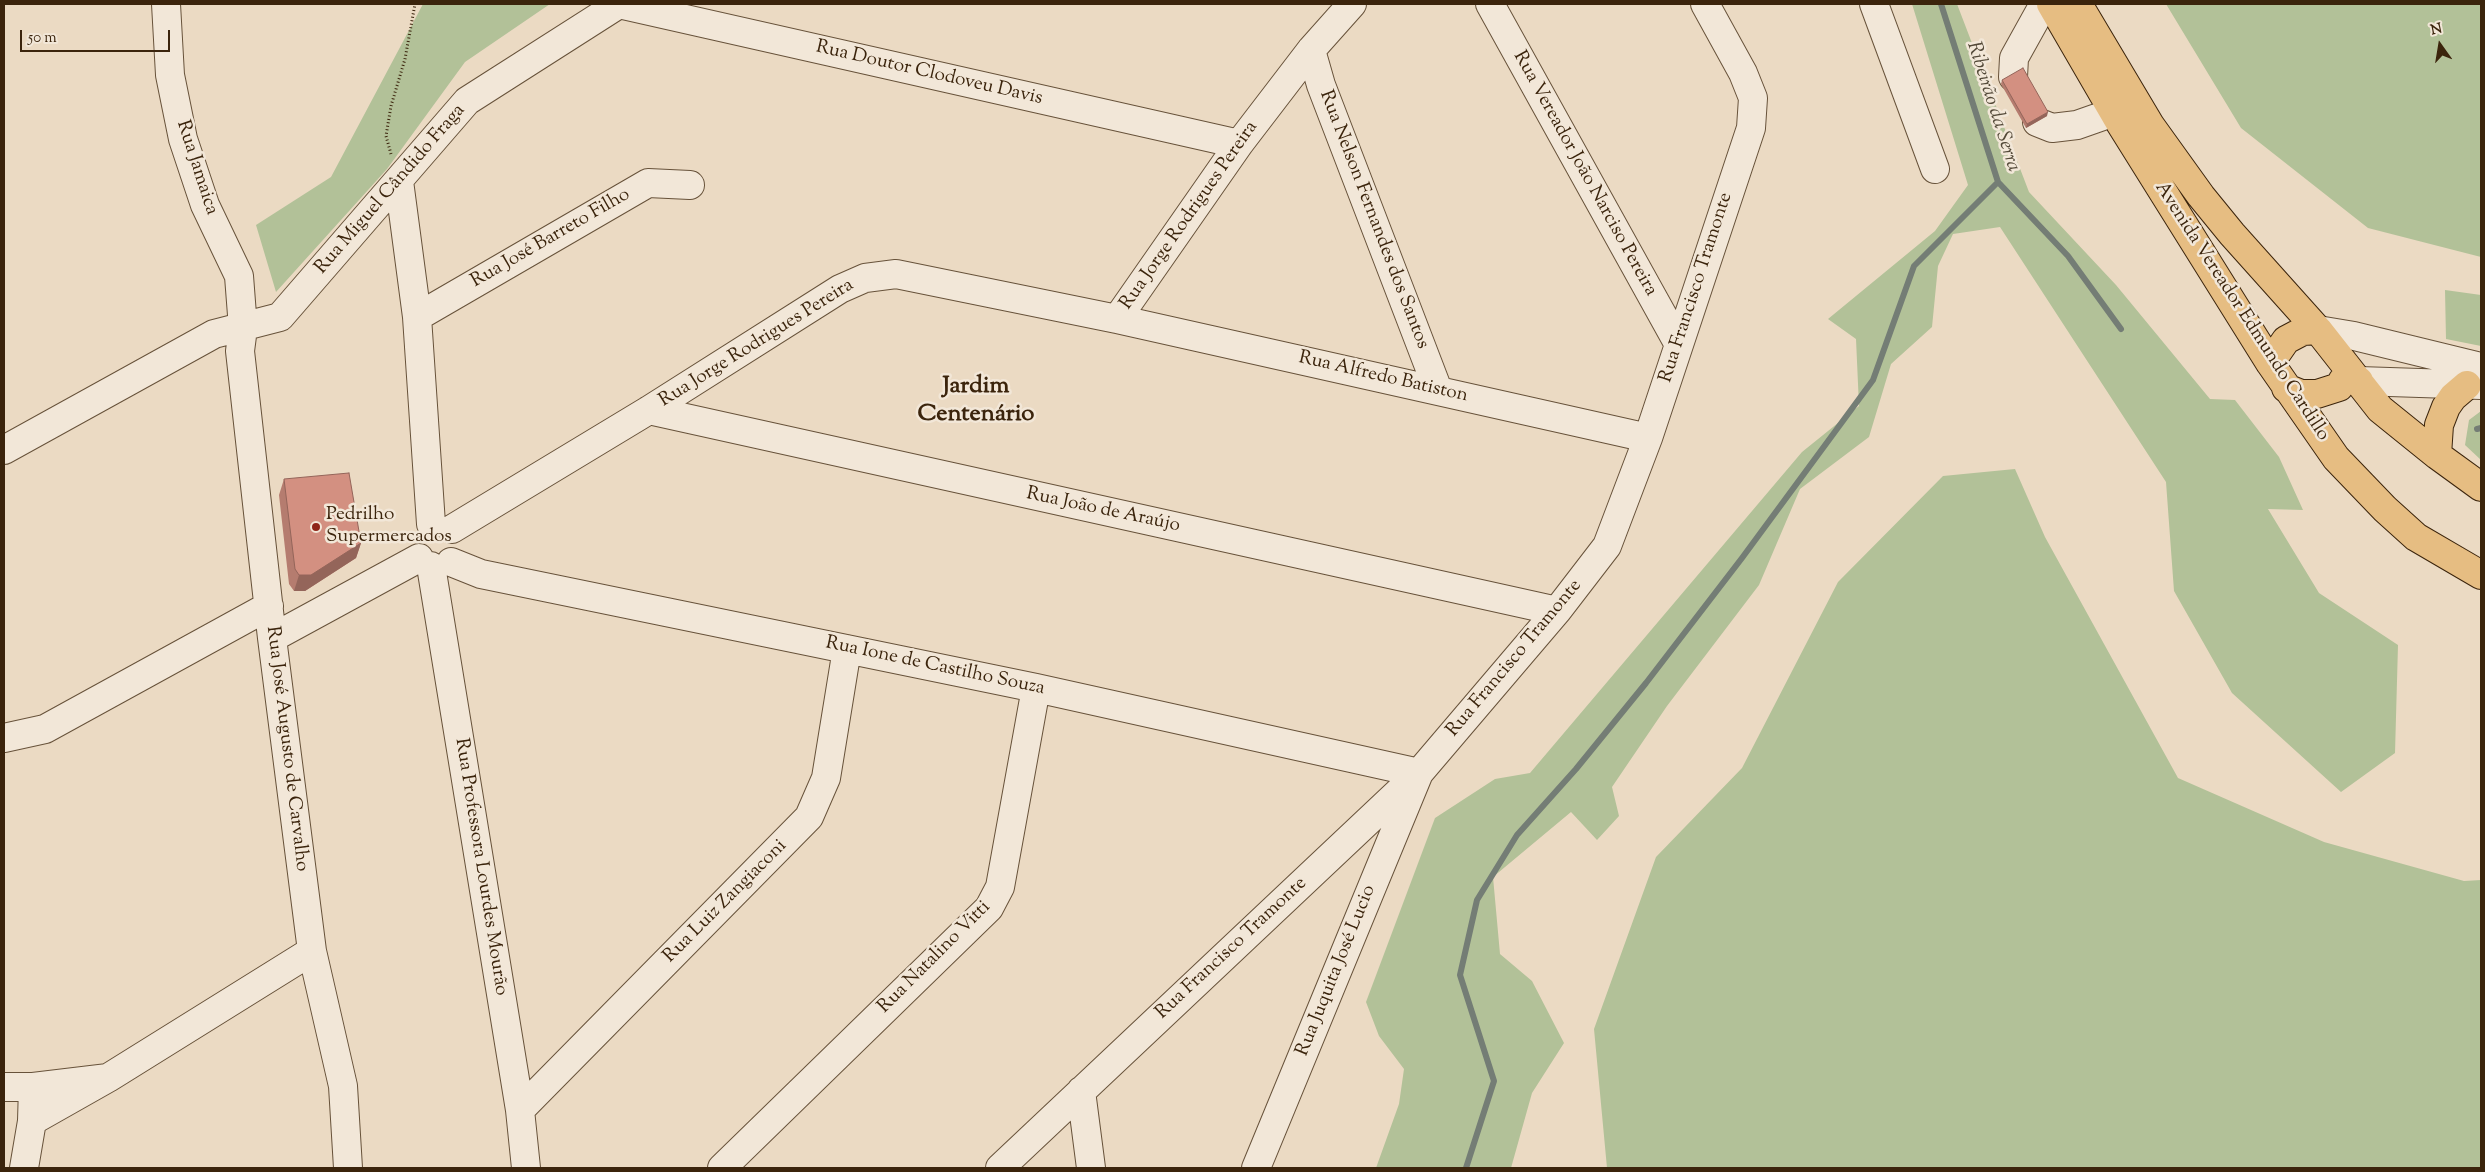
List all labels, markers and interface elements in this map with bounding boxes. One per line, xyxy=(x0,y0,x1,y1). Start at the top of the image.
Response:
text: N xyxy=(2429,19,2444,41)
scale bar xyxy=(22,20,172,52)
north arrow xyxy=(2415,20,2465,70)
text: 50 m xyxy=(28,28,57,49)
street label: Rua Doutor Clodoveu Davis xyxy=(813,37,1045,111)
water label: Ribeirão da Serra xyxy=(1960,39,2024,175)
street label: Rua Vereador João Narciso Pereira xyxy=(1507,47,1661,301)
street label: Rua Nelson Fernandes dos Santos xyxy=(1313,88,1433,352)
street label: Rua Miguel Cândido Fraga xyxy=(311,100,471,280)
street label: Rua Jorge Rodrigues Pereira xyxy=(1116,117,1264,315)
street label: Rua Jamaica xyxy=(170,118,222,218)
street label: Avenida Vereador Edmundo Cardillo xyxy=(2149,178,2333,446)
street label: Rua José Barreto Filho xyxy=(467,184,635,294)
street label: Rua Francisco Tramonte xyxy=(1656,190,1738,386)
street label: Rua Jorge Rodrigues Pereira xyxy=(656,275,858,413)
street label: Rua Alfredo Batiston xyxy=(1296,347,1470,409)
district label: Jardim Centenário xyxy=(918,374,1034,430)
street label: Rua João de Araújo xyxy=(1024,484,1182,538)
place label: Pedrilho Supermercados xyxy=(326,505,452,549)
marker: Pedrilho Supermercados xyxy=(310,521,322,533)
street label: Rua Francisco Tramonte xyxy=(1443,576,1587,742)
street label: Rua José Augusto de Carvalho xyxy=(260,625,312,873)
street label: Rua Ione de Castilho Souza xyxy=(823,633,1047,701)
street label: Rua Professora Lourdes Mourão xyxy=(448,737,512,997)
street label: Rua Luiz Zangiaconi xyxy=(660,836,792,968)
street label: Rua Francisco Tramonte xyxy=(1152,873,1312,1025)
street label: Rua Juquita José Lucio xyxy=(1292,882,1382,1060)
street label: Rua Natalino Vitti xyxy=(874,897,996,1019)

